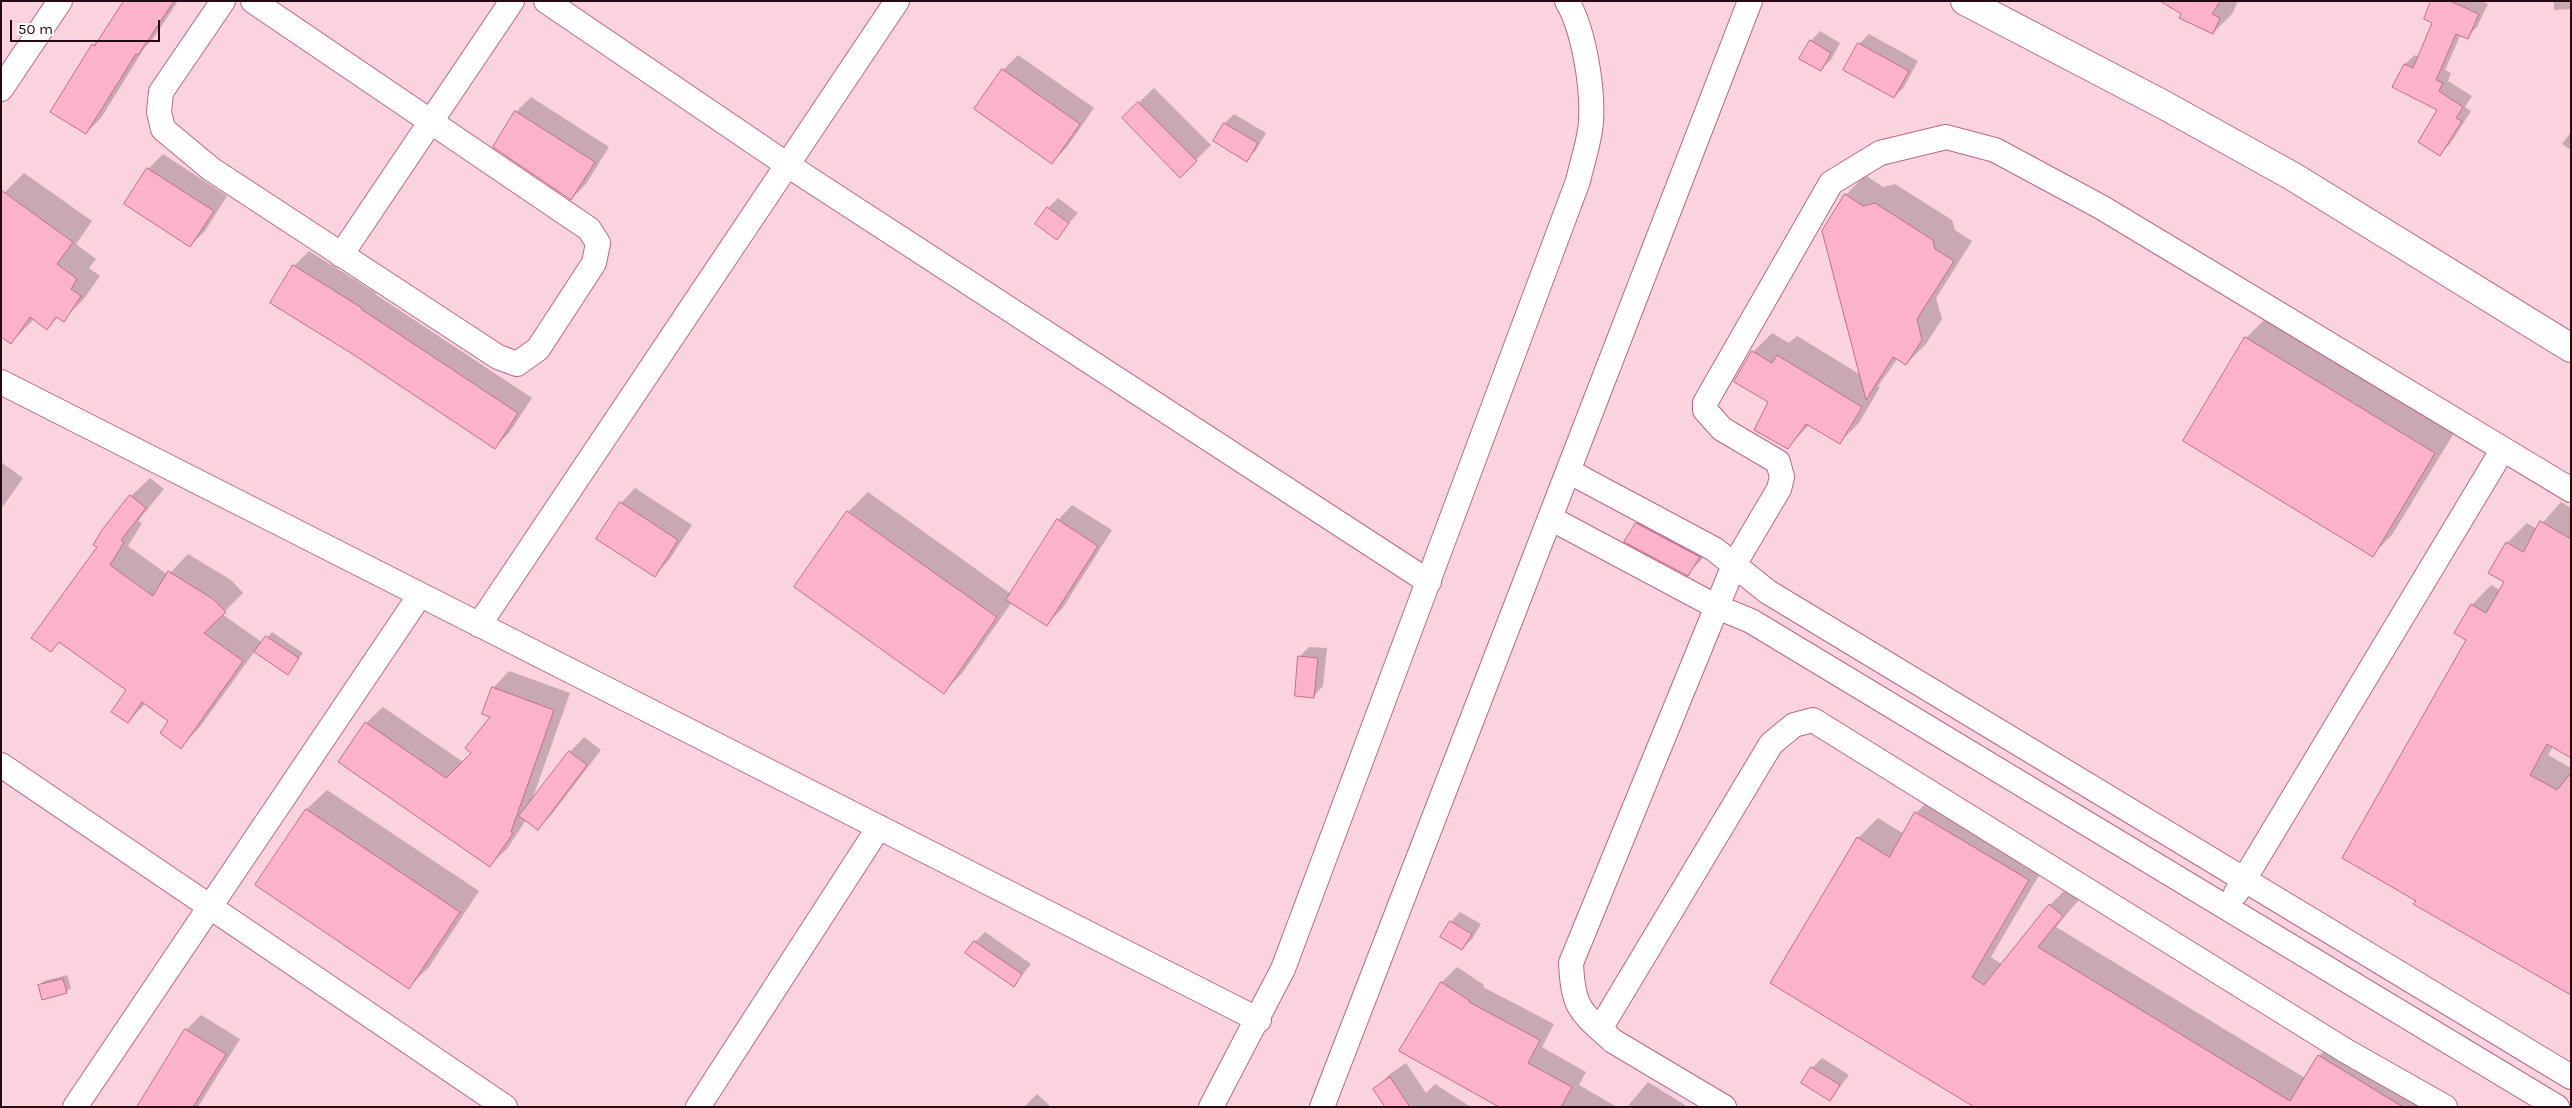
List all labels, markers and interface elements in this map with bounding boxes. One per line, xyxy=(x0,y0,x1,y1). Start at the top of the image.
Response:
scale bar xyxy=(12,10,162,42)
text: 50 m xyxy=(18,20,53,38)

